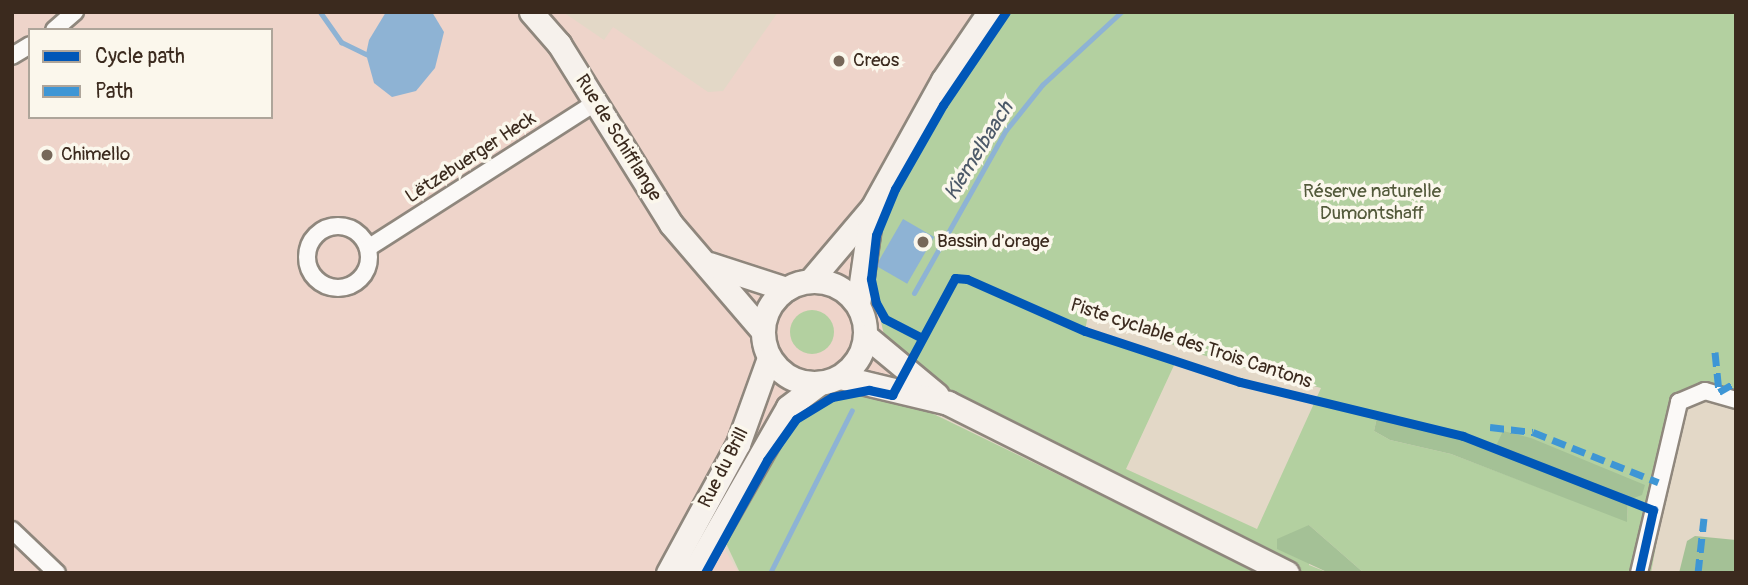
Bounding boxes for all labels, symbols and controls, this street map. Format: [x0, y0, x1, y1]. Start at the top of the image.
legend [28, 28, 273, 119]
text: Cycle path [95, 43, 185, 70]
place label: Creos [853, 50, 899, 72]
marker: Creos [831, 53, 847, 69]
street label: Rue de Schifflange [570, 70, 666, 206]
text: Path [95, 78, 133, 105]
water label: Kiemelbaach [939, 97, 1019, 205]
street label: Lëtzebuerger Heck [402, 107, 540, 209]
place label: Chimello [61, 144, 130, 166]
marker: Chimello [39, 147, 55, 163]
park label: Réserve naturelle Dumontshaff [1303, 181, 1441, 225]
place label: Bassin d'orage [937, 231, 1049, 253]
marker: Bassin d'orage [915, 234, 931, 250]
street label: Piste cyclable des Trois Cantons [1067, 294, 1315, 394]
street label: Rue du Brill [694, 424, 754, 512]

